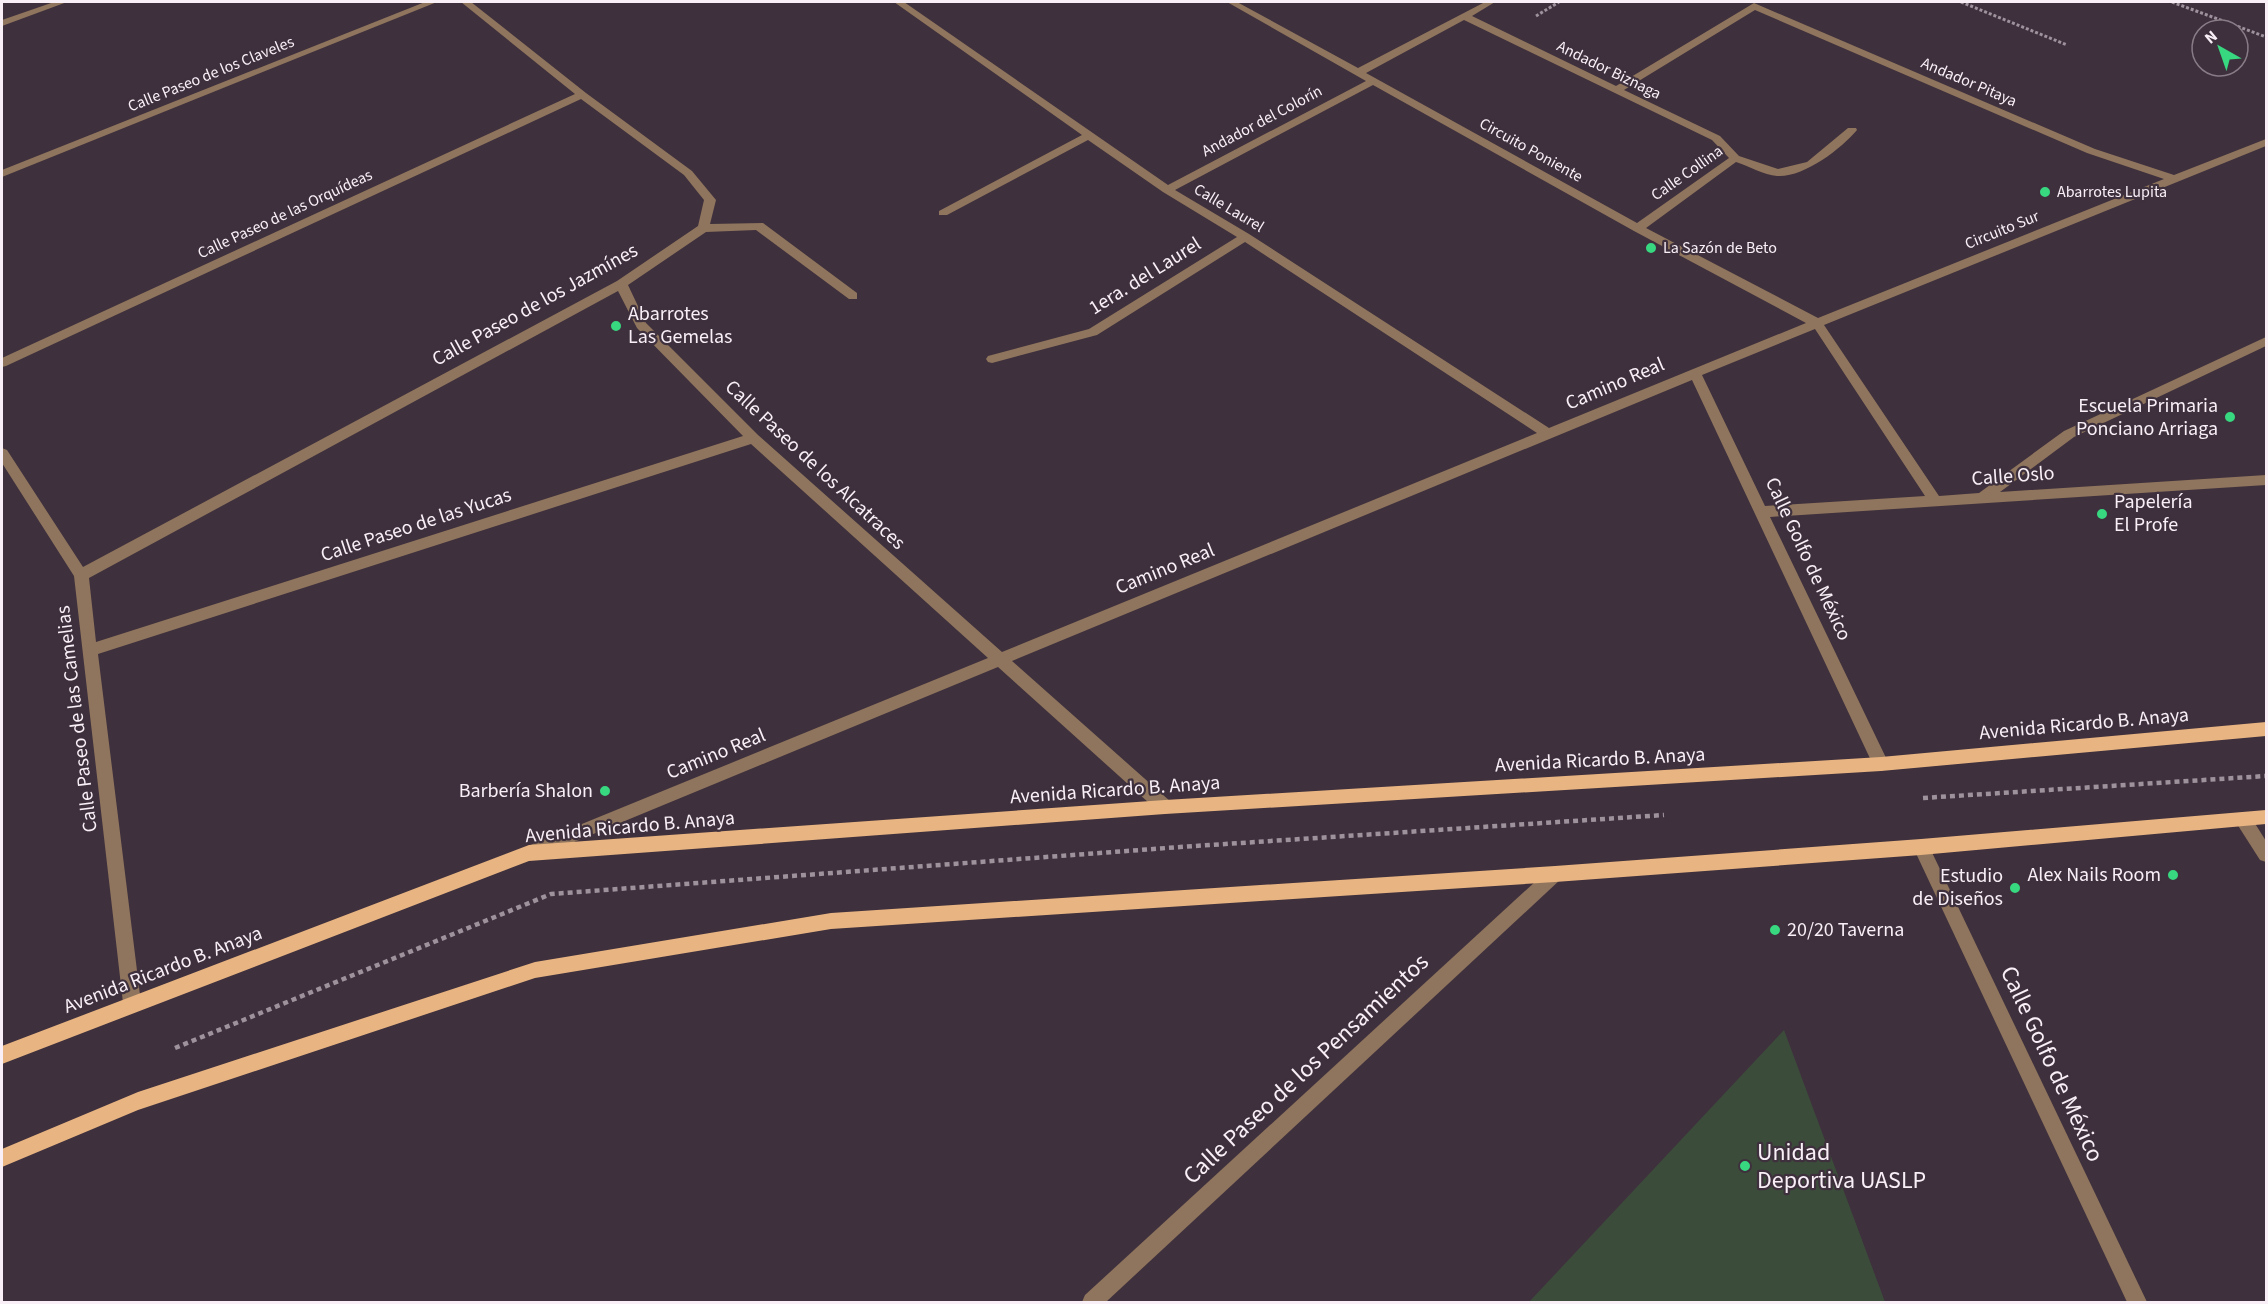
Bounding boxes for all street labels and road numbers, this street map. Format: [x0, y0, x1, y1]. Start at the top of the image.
street label: Calle Paseo de los Claveles [125, 30, 298, 117]
street label: Andador Biznaga [1553, 35, 1665, 105]
street label: Andador Pitaya [1918, 52, 2020, 112]
street label: Andador del Colorín [1198, 80, 1326, 162]
street label: Circuito Poniente [1475, 112, 1587, 188]
street label: Calle Collina [1647, 140, 1727, 206]
street label: Calle Paseo de las Orquídeas [194, 164, 376, 264]
street label: Calle Laurel [1190, 178, 1268, 238]
street label: Circuito Sur [1962, 205, 2043, 255]
street label: 1era. del Laurel [1083, 230, 1207, 322]
street label: Calle Paseo de los Jazmínes [427, 237, 643, 373]
street label: Camino Real [1561, 351, 1669, 417]
street label: Calle Paseo de los Alcatraces [719, 374, 911, 556]
street label: Calle Oslo [1971, 459, 2055, 493]
street label: Calle Golfo de México [1758, 473, 1858, 645]
street label: Calle Paseo de las Yucas [317, 481, 515, 569]
street label: Camino Real [1111, 536, 1219, 602]
street label: Calle Paseo de las Camelias [49, 604, 105, 834]
street label: Avenida Ricardo B. Anaya [1978, 701, 2190, 747]
street label: Camino Real [662, 721, 770, 787]
street label: Avenida Ricardo B. Anaya [1494, 741, 1706, 779]
street label: Avenida Ricardo B. Anaya [1009, 769, 1221, 811]
street label: Avenida Ricardo B. Anaya [524, 804, 736, 850]
street label: Avenida Ricardo B. Anaya [60, 919, 266, 1021]
street label: Calle Paseo de los Pensamientos [1175, 945, 1437, 1193]
street label: Calle Golfo de México [1991, 960, 2113, 1168]

